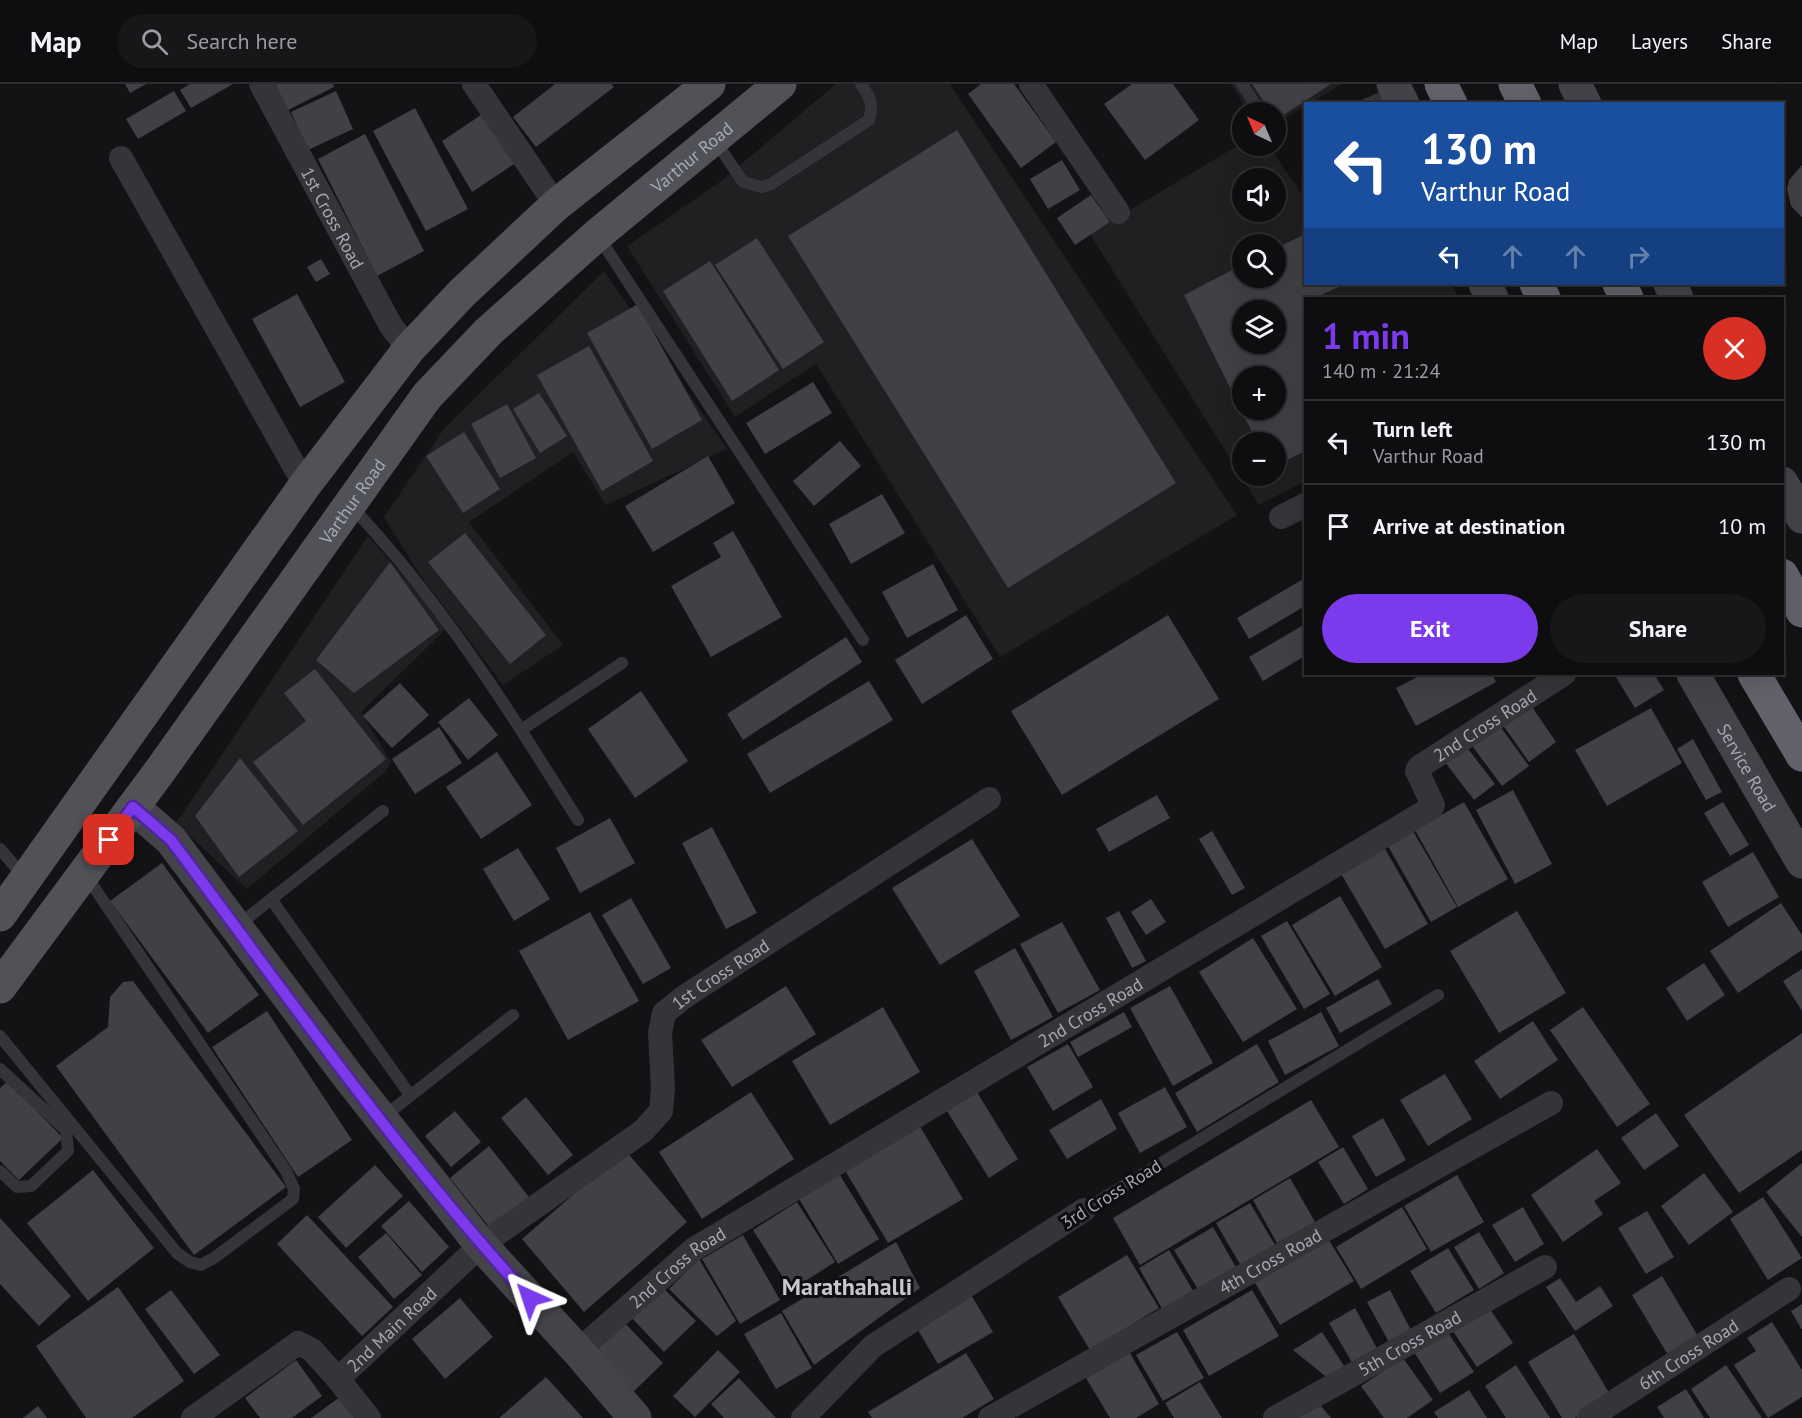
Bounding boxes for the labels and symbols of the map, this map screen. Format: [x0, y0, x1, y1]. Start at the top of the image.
north arrow [1232, 102, 1286, 156]
street label: Varthur Road [645, 116, 737, 198]
street label: 1st Cross Road [296, 163, 370, 273]
street label: Varthur Road [313, 454, 390, 549]
street label: 2nd Cross Road [1429, 683, 1541, 766]
street label: Service Road [1713, 719, 1782, 816]
pin [83, 814, 134, 865]
street label: 1st Cross Road [667, 933, 773, 1014]
street label: 2nd Cross Road [1033, 972, 1147, 1052]
street label: 3rd Cross Road [1056, 1154, 1166, 1234]
street label: 2nd Cross Road [624, 1221, 730, 1313]
street label: 4th Cross Road [1214, 1223, 1325, 1299]
position arrow [498, 1266, 562, 1330]
district label: Marathahalli [782, 1271, 912, 1302]
street label: 2nd Main Road [342, 1281, 441, 1377]
street label: 5th Cross Road [1354, 1305, 1465, 1381]
street label: 6th Cross Road [1634, 1313, 1742, 1395]

